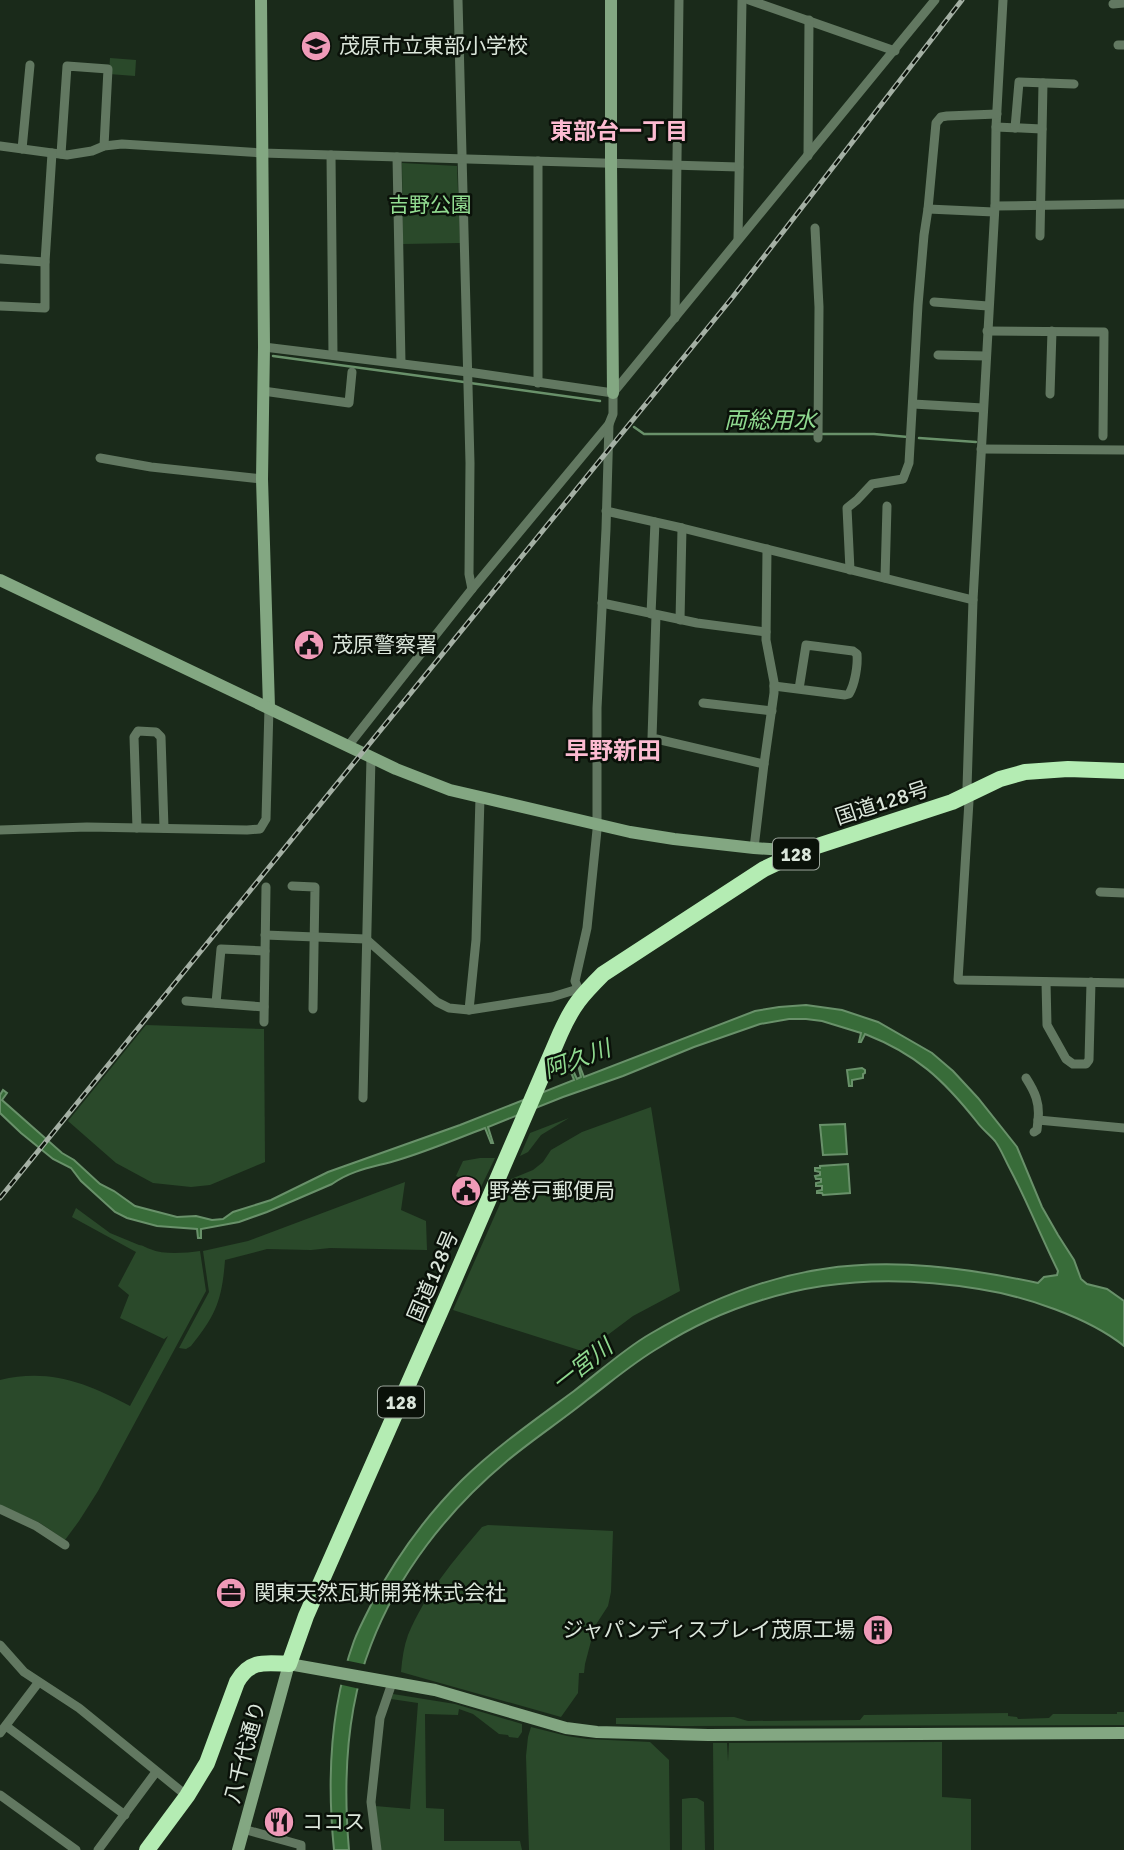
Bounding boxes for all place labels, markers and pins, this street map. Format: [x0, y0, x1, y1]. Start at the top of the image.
school or university icon: 茂原市立東部小学校 [299, 29, 333, 63]
place label: 茂原市立東部小学校 [339, 33, 528, 59]
public building icon: 茂原警察署 [292, 628, 326, 662]
place label: 茂原警察署 [332, 632, 437, 658]
public building icon: 野巻戸郵便局 [449, 1174, 483, 1208]
place label: 野巻戸郵便局 [489, 1178, 615, 1204]
office icon: 関東天然瓦斯開発株式会社 [214, 1576, 248, 1610]
place label: 関東天然瓦斯開発株式会社 [254, 1580, 506, 1606]
building icon: ジャパンディスプレイ茂原工場 [861, 1613, 895, 1647]
place label: ジャパンディスプレイ茂原工場 [562, 1617, 855, 1643]
restaurant icon: ココス [262, 1805, 296, 1839]
place label: ココス [302, 1809, 365, 1835]

